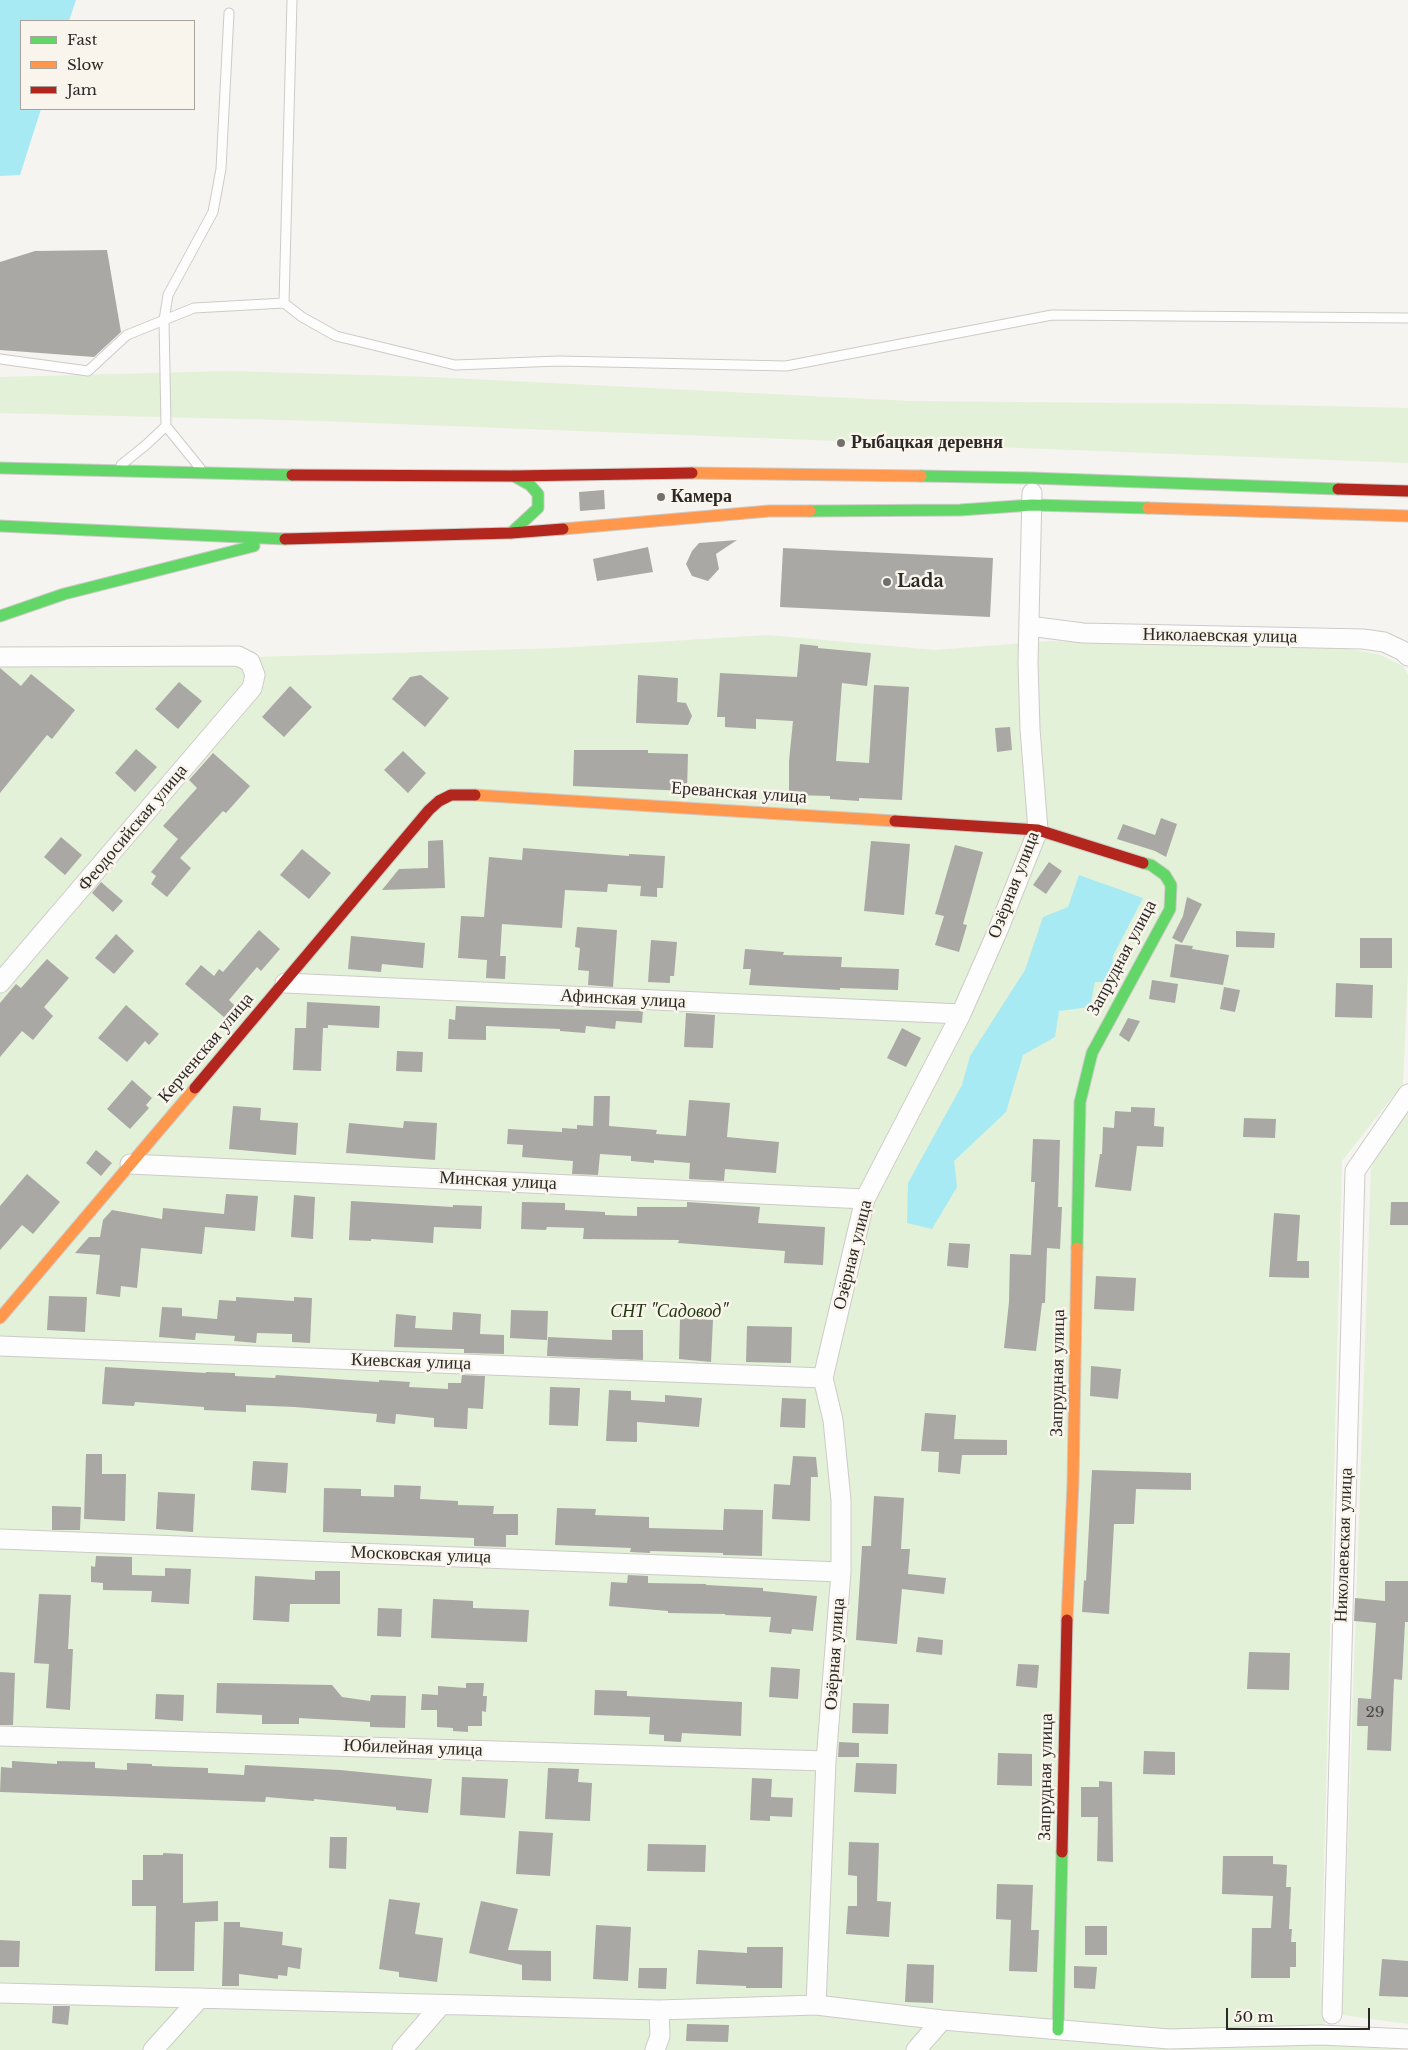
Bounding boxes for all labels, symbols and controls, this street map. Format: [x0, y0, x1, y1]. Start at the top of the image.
legend [20, 20, 195, 110]
text: Fast [67, 30, 97, 49]
text: Slow [67, 55, 104, 74]
text: Jam [67, 80, 97, 99]
place label: Рыбацкая деревня [851, 432, 1003, 454]
marker: Рыбацкая деревня [835, 437, 847, 449]
place label: Камера [671, 486, 732, 508]
marker: Камера [655, 491, 667, 503]
place label: Lada [897, 571, 944, 593]
marker: Lada [881, 576, 893, 588]
street label: Николаевская улица [1142, 624, 1298, 648]
street label: Феодосийская улица [74, 760, 192, 896]
street label: Ереванская улица [670, 777, 808, 809]
street label: Озёрная улица [984, 829, 1044, 941]
street label: Запрудная улица [1082, 897, 1162, 1019]
street label: Афинская улица [560, 985, 686, 1013]
street label: Керченская улица [154, 989, 258, 1107]
street label: Минская улица [439, 1167, 557, 1195]
street label: Озёрная улица [829, 1198, 877, 1312]
park label: СНТ "Садовод" [610, 1301, 728, 1323]
street label: Запрудная улица [1046, 1309, 1070, 1437]
street label: Киевская улица [350, 1349, 472, 1375]
street label: Николаевская улица [1331, 1467, 1357, 1623]
street label: Московская улица [350, 1542, 492, 1568]
street label: Озёрная улица [820, 1597, 850, 1711]
house number: 29 [1366, 1704, 1384, 1722]
street label: Запрудная улица [1034, 1713, 1058, 1841]
street label: Юбилейная улица [343, 1735, 483, 1761]
scale bar [1228, 1998, 1372, 2030]
text: 50 m [1234, 2007, 1274, 2026]

